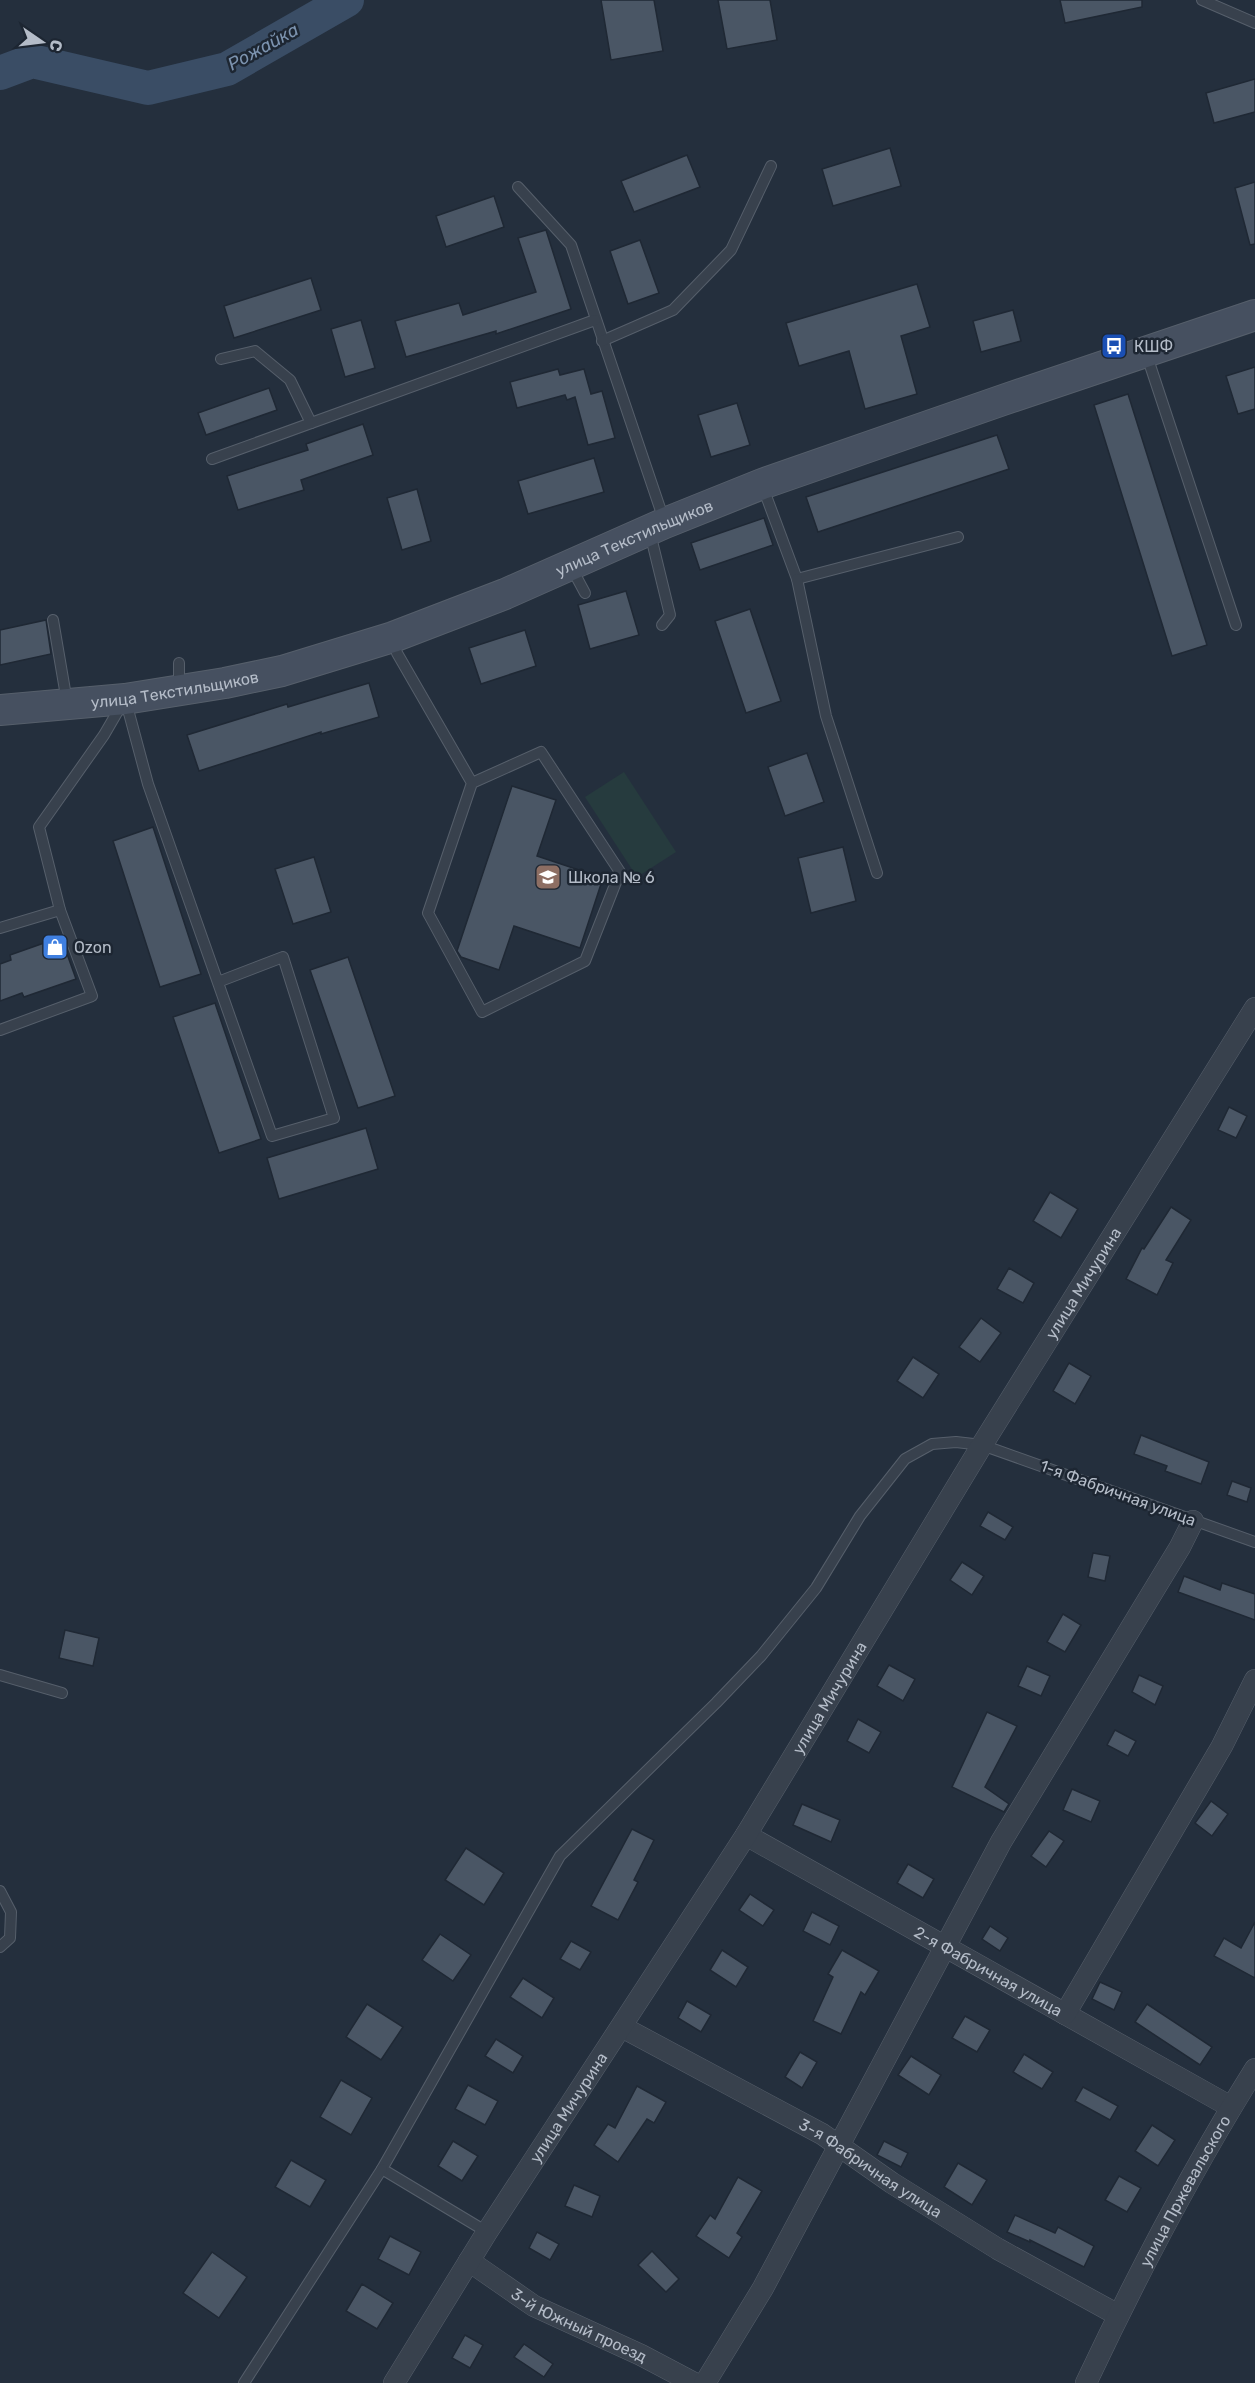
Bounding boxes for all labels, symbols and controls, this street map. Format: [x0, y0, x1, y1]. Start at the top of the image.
north arrow [12, 12, 72, 72]
water label: Рожайка [224, 18, 303, 75]
text: С [45, 38, 67, 53]
bus stop icon: КШФ [1099, 331, 1129, 361]
place label: КШФ [1134, 337, 1173, 356]
street label: улица Текстильщиков [552, 495, 716, 580]
street label: улица Текстильщиков [90, 667, 260, 711]
school or university icon: Школа № 6 [533, 862, 563, 892]
place label: Школа № 6 [568, 868, 655, 887]
shop icon: Ozon [40, 932, 70, 962]
place label: Ozon [74, 938, 112, 957]
street label: улица Мичурина [1041, 1224, 1125, 1342]
street label: 1-я Фабричная улица [1038, 1456, 1198, 1530]
street label: улица Мичурина [788, 1638, 870, 1757]
street label: 2-я Фабричная улица [911, 1922, 1066, 2020]
street label: улица Мичурина [525, 2049, 611, 2166]
street label: улица Пржевальского [1135, 2112, 1234, 2270]
street label: 3-я Фабричная улица [796, 2114, 946, 2221]
street label: 3-й Южный проезд [508, 2284, 651, 2366]

